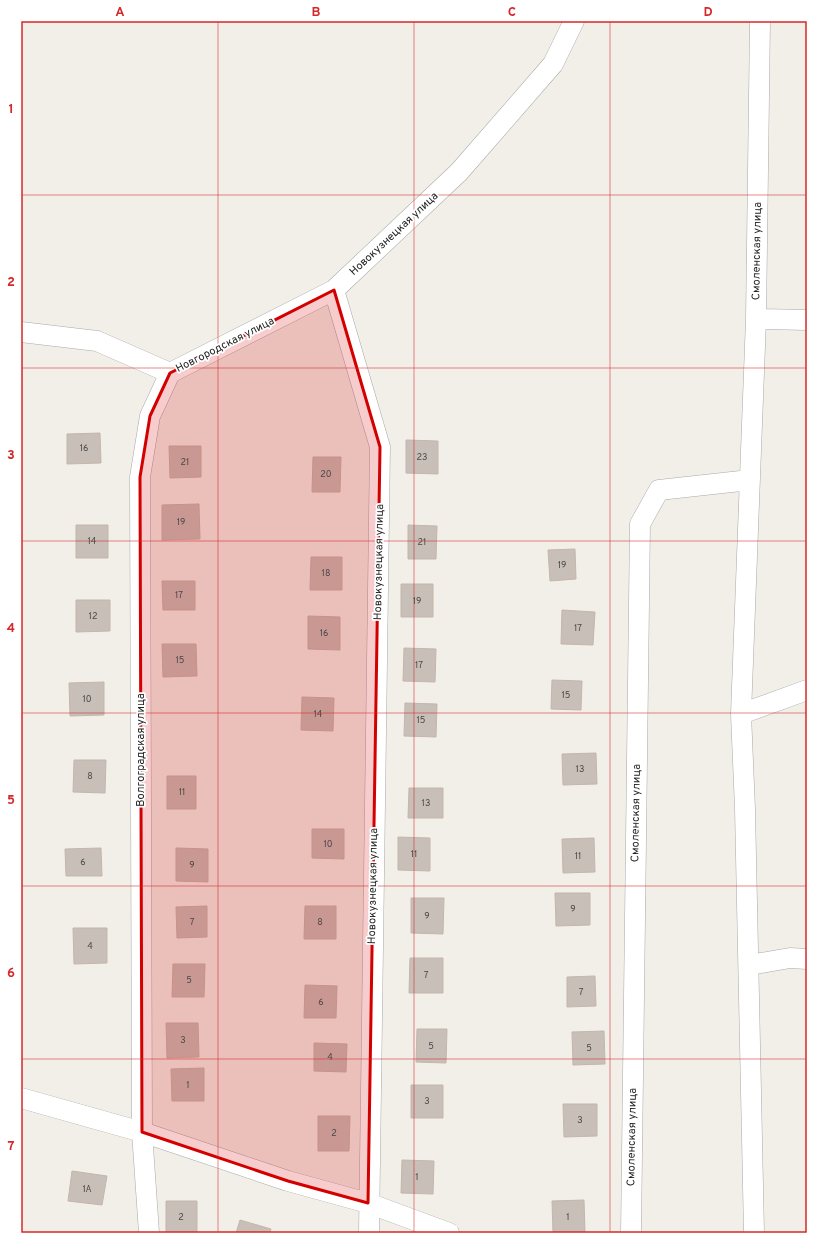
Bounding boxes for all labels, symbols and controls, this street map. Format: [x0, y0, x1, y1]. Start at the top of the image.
text: A [115, 5, 125, 21]
text: B [312, 5, 321, 21]
text: C [508, 5, 516, 21]
text: D [703, 5, 713, 21]
text: 1 [8, 102, 14, 118]
street label: Новокузнецкая улица [347, 189, 441, 279]
street label: Смоленская улица [749, 202, 765, 300]
text: 2 [7, 275, 15, 291]
street label: Новгородская улица [173, 314, 277, 376]
house number: 16 [80, 443, 88, 454]
text: 3 [7, 448, 15, 464]
house number: 23 [417, 452, 427, 463]
house number: 21 [181, 457, 189, 468]
house number: 20 [320, 469, 332, 480]
street label: Новокузнецкая улица [371, 504, 387, 620]
house number: 19 [177, 517, 185, 528]
house number: 14 [88, 536, 97, 547]
house number: 21 [418, 537, 426, 548]
house number: 19 [558, 560, 566, 571]
house number: 18 [322, 568, 330, 579]
house number: 17 [175, 590, 183, 601]
house number: 19 [413, 596, 421, 607]
house number: 12 [89, 611, 97, 622]
text: 4 [7, 621, 15, 637]
house number: 17 [574, 623, 582, 634]
house number: 16 [320, 628, 328, 639]
house number: 15 [176, 655, 184, 666]
house number: 17 [415, 660, 423, 671]
house number: 15 [562, 690, 570, 701]
street label: Волгоградская улица [134, 693, 148, 807]
house number: 10 [82, 694, 92, 705]
house number: 14 [314, 709, 323, 720]
house number: 15 [417, 715, 425, 726]
house number: 13 [576, 764, 584, 775]
street label: Смоленская улица [628, 764, 644, 862]
house number: 8 [87, 771, 93, 782]
house number: 11 [179, 787, 185, 798]
text: 5 [7, 793, 15, 809]
house number: 13 [422, 798, 430, 809]
street label: Новокузнецкая улица [365, 828, 381, 944]
house number: 10 [323, 839, 333, 850]
house number: 11 [411, 849, 417, 860]
house number: 11 [575, 851, 581, 862]
house number: 6 [80, 857, 86, 868]
house number: 9 [189, 860, 195, 871]
house number: 9 [570, 904, 576, 915]
house number: 9 [424, 911, 430, 922]
house number: 7 [190, 917, 195, 928]
house number: 8 [317, 917, 323, 928]
house number: 4 [87, 941, 93, 952]
text: 6 [7, 966, 15, 982]
house number: 7 [424, 970, 429, 981]
house number: 5 [186, 975, 192, 986]
house number: 7 [579, 987, 584, 998]
house number: 6 [318, 997, 324, 1008]
house number: 3 [180, 1035, 186, 1046]
house number: 5 [428, 1041, 434, 1052]
house number: 5 [586, 1043, 592, 1054]
house number: 4 [327, 1052, 333, 1063]
house number: 1 [186, 1080, 190, 1091]
street label: Смоленская улица [624, 1088, 640, 1186]
house number: 3 [424, 1096, 430, 1107]
house number: 3 [577, 1115, 583, 1126]
house number: 2 [331, 1128, 337, 1139]
text: 7 [8, 1139, 15, 1155]
house number: 1 [415, 1172, 419, 1183]
house number: 1А [82, 1184, 92, 1195]
house number: 2 [178, 1212, 184, 1223]
house number: 1 [566, 1212, 570, 1223]

